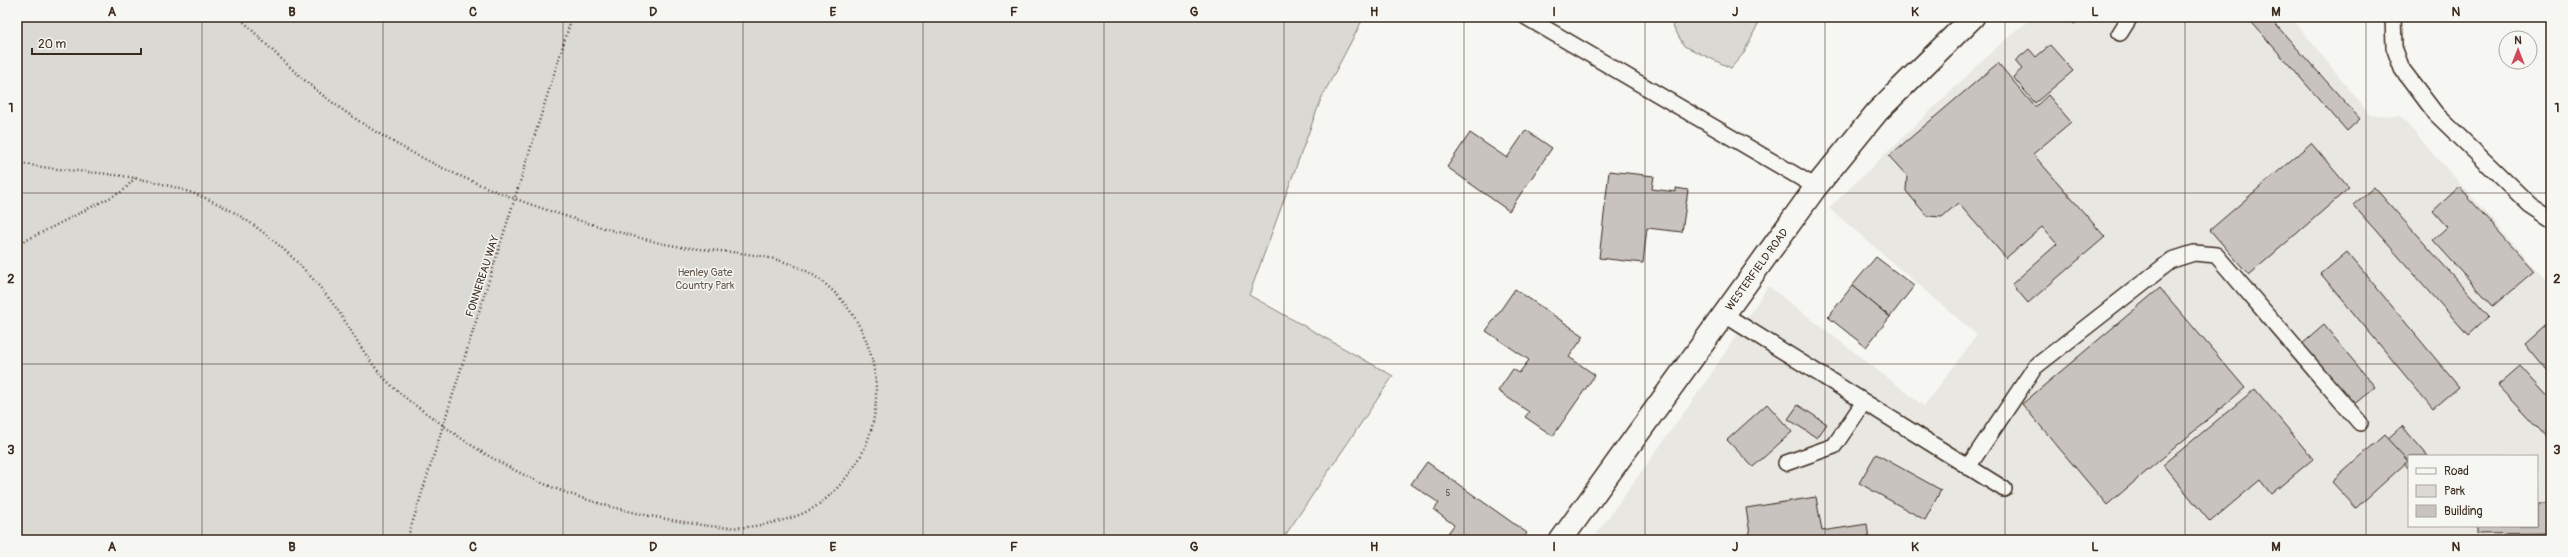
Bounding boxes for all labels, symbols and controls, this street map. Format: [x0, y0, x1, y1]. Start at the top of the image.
text: A [108, 4, 117, 20]
text: B [288, 4, 296, 20]
text: C [469, 4, 477, 20]
text: D [649, 4, 657, 20]
text: E [830, 4, 837, 20]
text: F [1010, 4, 1018, 20]
text: G [1190, 4, 1199, 20]
text: H [1370, 4, 1378, 20]
text: I [1552, 4, 1556, 20]
text: J [1732, 4, 1738, 20]
text: K [1911, 4, 1919, 20]
text: L [2091, 4, 2099, 20]
text: M [2271, 4, 2281, 20]
text: N [2452, 4, 2461, 20]
scale bar [32, 30, 141, 56]
north arrow [2498, 30, 2538, 70]
text: N [2514, 34, 2522, 47]
text: 20 m [38, 37, 67, 52]
text: 1 [8, 100, 14, 116]
text: 1 [2554, 100, 2560, 116]
street label: WESTERFIELD ROAD [1723, 226, 1791, 313]
street label: FONNEREAU WAY [463, 233, 502, 319]
park label: Henley Gate Country Park [675, 266, 735, 292]
text: 2 [7, 271, 15, 287]
text: 2 [2553, 271, 2561, 287]
text: 3 [7, 442, 15, 458]
text: 3 [2553, 442, 2561, 458]
legend [2408, 455, 2538, 527]
text: Road [2444, 464, 2469, 479]
text: Park [2444, 484, 2465, 499]
house number: 5 [1446, 488, 1451, 499]
text: Building [2444, 504, 2483, 519]
text: A [108, 539, 117, 555]
text: B [288, 539, 296, 555]
text: C [469, 539, 477, 555]
text: D [649, 539, 657, 555]
text: E [830, 539, 837, 555]
text: F [1010, 539, 1018, 555]
text: G [1190, 539, 1199, 555]
text: H [1370, 539, 1378, 555]
text: I [1552, 539, 1556, 555]
text: J [1732, 539, 1738, 555]
text: K [1911, 539, 1919, 555]
text: L [2091, 539, 2099, 555]
text: M [2271, 539, 2281, 555]
text: N [2452, 539, 2461, 555]

